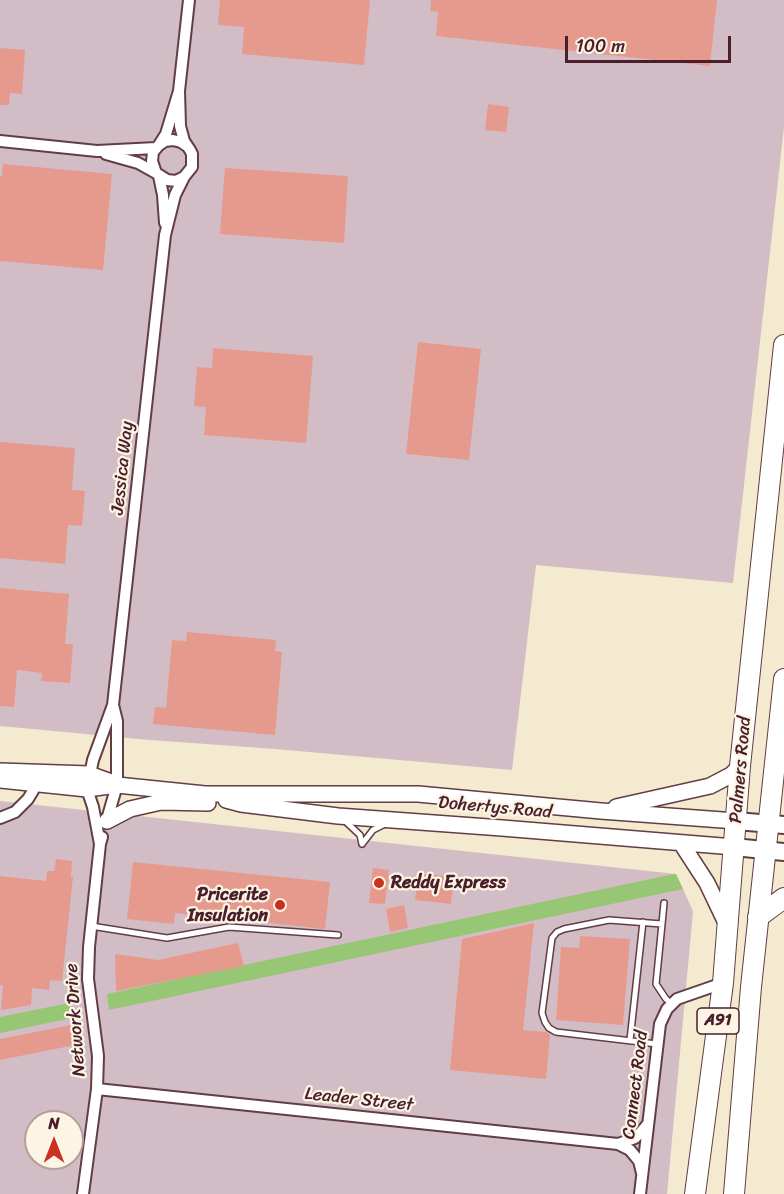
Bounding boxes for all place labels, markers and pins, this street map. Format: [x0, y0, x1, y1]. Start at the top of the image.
place label: Reddy Express [391, 872, 506, 894]
marker: Reddy Express [372, 876, 386, 890]
place label: Pricerite Insulation [187, 884, 268, 926]
marker: Pricerite Insulation [273, 898, 287, 912]

